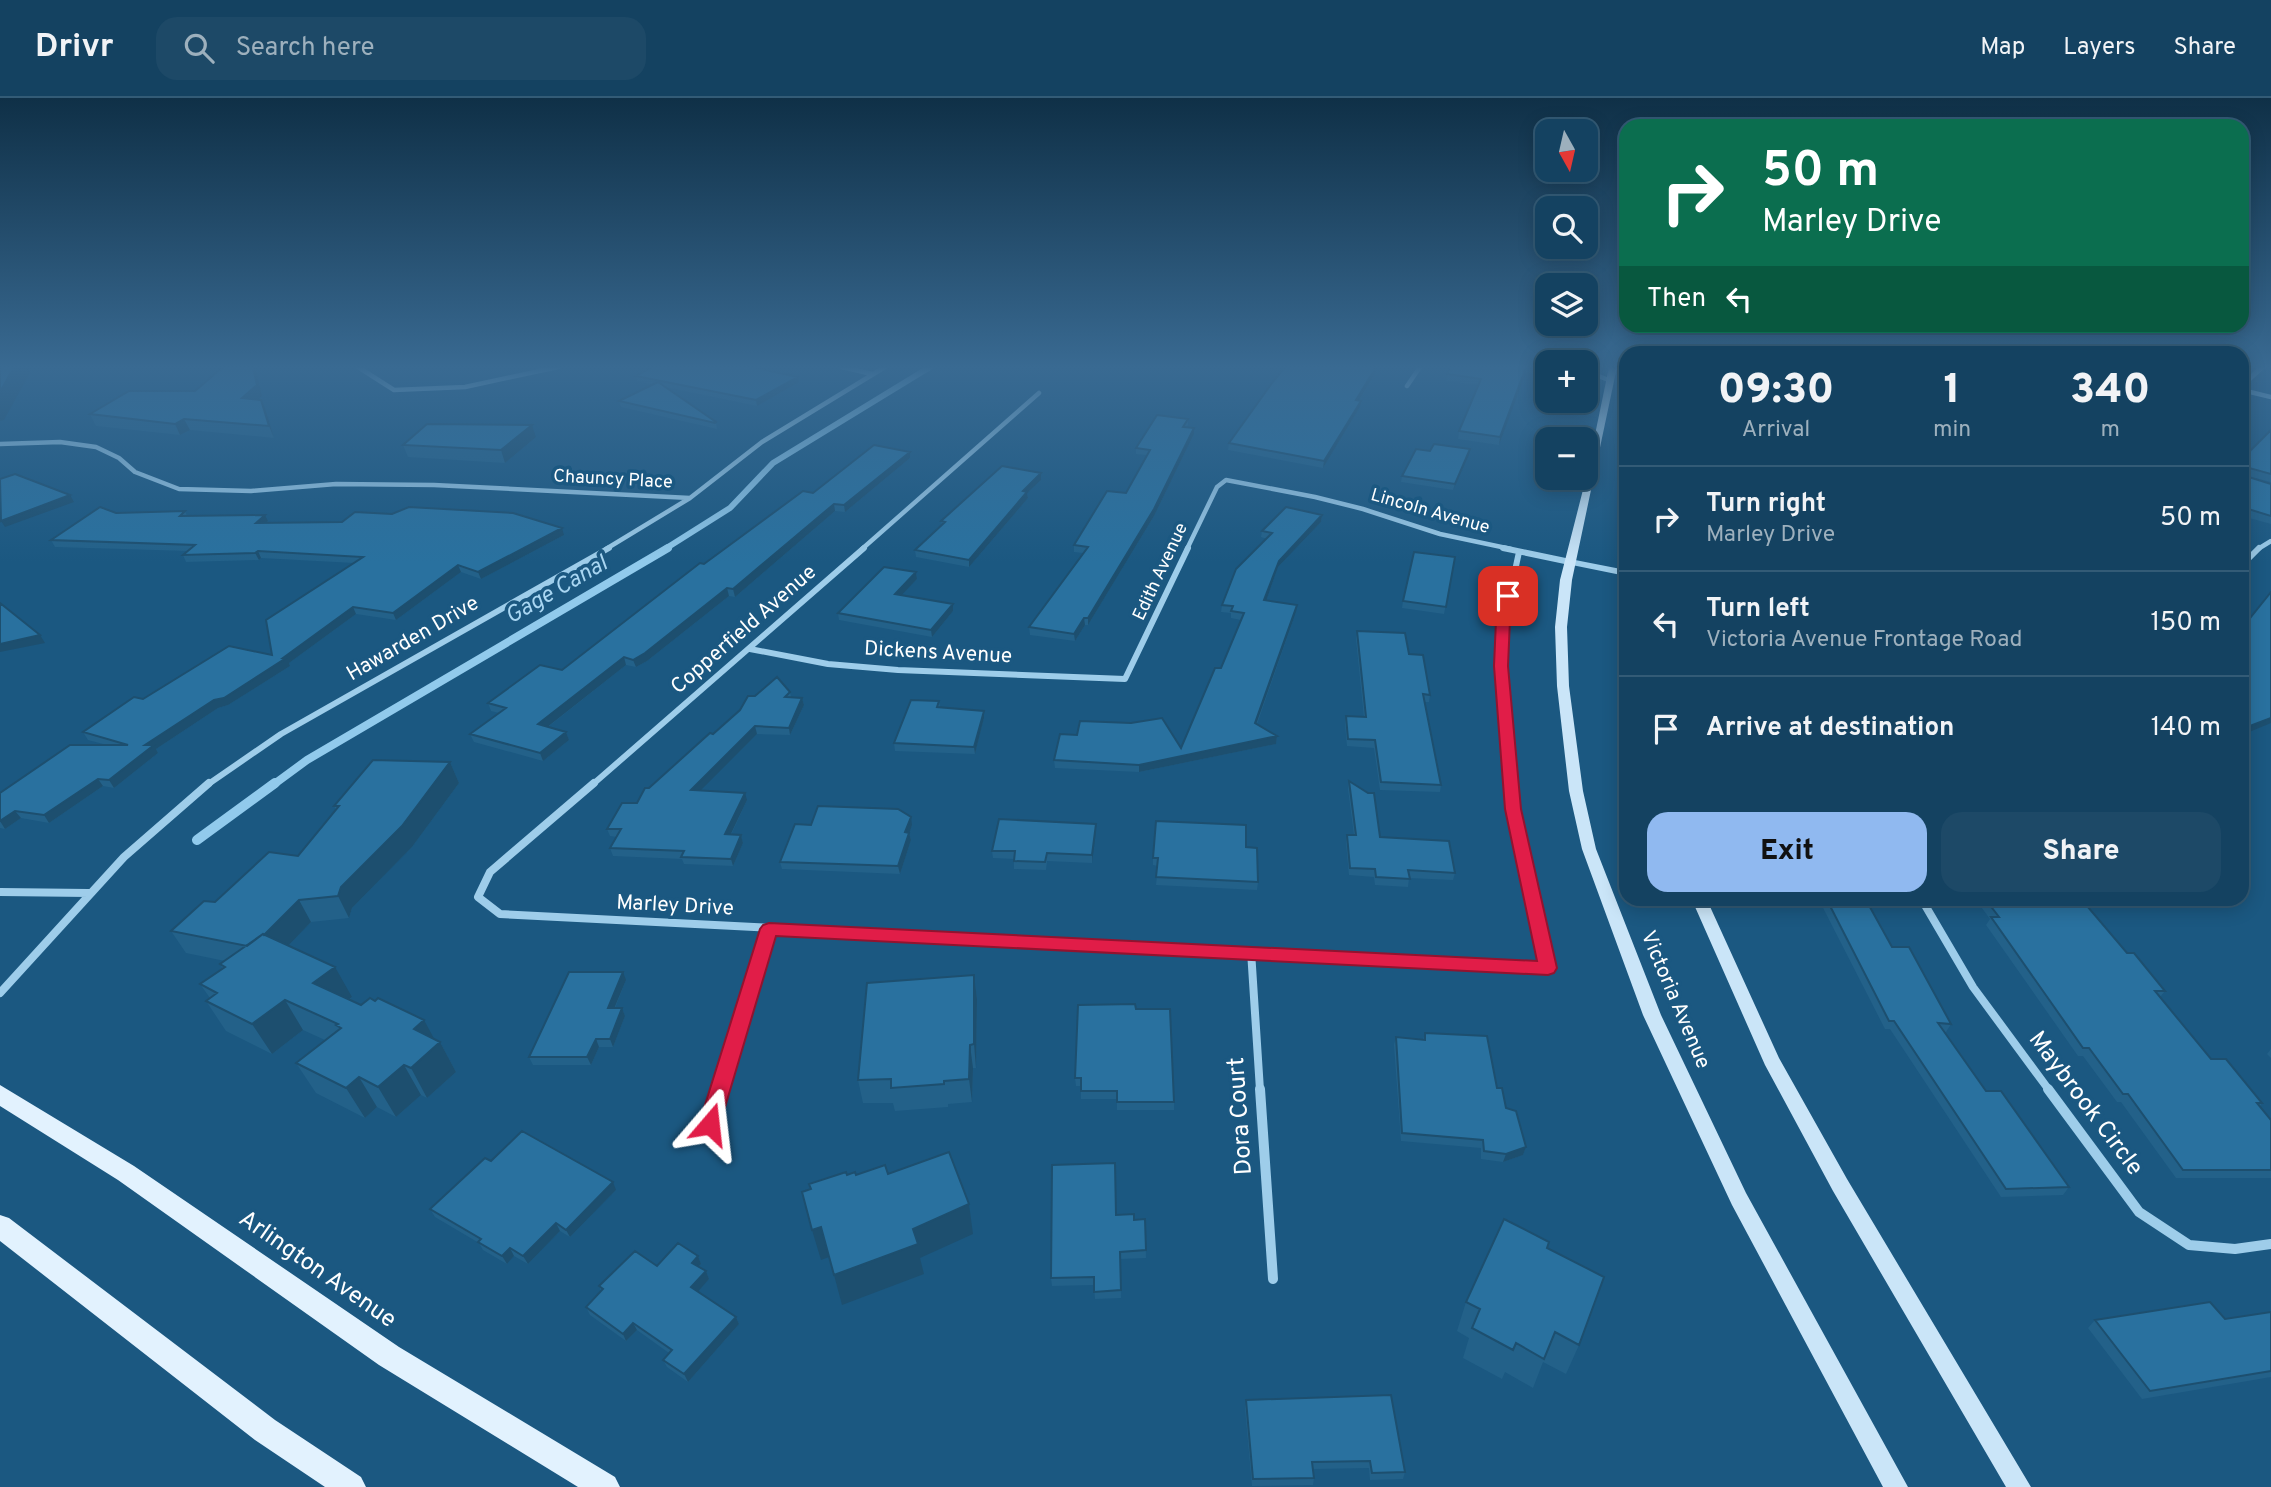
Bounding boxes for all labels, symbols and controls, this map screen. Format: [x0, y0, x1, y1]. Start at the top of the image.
search box [156, 17, 646, 80]
text: Drivr [35, 27, 114, 69]
icon: search [180, 29, 218, 67]
text: Search here [236, 32, 375, 65]
text: Map [1980, 33, 2025, 63]
text: Layers [2063, 33, 2135, 63]
text: Share [2173, 33, 2236, 63]
north arrow [1535, 119, 1598, 182]
map controls [1535, 119, 1598, 490]
text: 50 m [1762, 142, 1879, 204]
icon: right [1647, 147, 1738, 238]
button: search [1535, 196, 1598, 259]
text: Marley Drive [1762, 203, 1942, 243]
button: layers [1535, 273, 1598, 336]
icon: left [1720, 280, 1758, 318]
text: Then [1647, 283, 1706, 316]
button: + [1535, 350, 1598, 413]
text: 09:30 [1718, 365, 1834, 418]
text: 1 [1944, 365, 1961, 418]
text: 340 [2070, 365, 2150, 418]
text: Arrival [1742, 416, 1810, 445]
text: min [1933, 416, 1971, 445]
text: m [2100, 416, 2120, 445]
button: − [1535, 427, 1598, 490]
street label: Chauncy Place [553, 465, 673, 495]
street label: Lincoln Avenue [1368, 484, 1492, 540]
text: Turn right [1706, 488, 1826, 521]
icon: right [1647, 500, 1685, 538]
text: 50 m [2160, 502, 2221, 535]
street label: Edith Avenue [1128, 520, 1194, 624]
text: Marley Drive [1706, 521, 1835, 550]
water label: Gage Canal [501, 550, 614, 632]
street label: Copperfield Avenue [666, 559, 822, 701]
pin [1478, 566, 1538, 626]
icon: arrive [1489, 577, 1527, 615]
street label: Hawarden Drive [342, 590, 484, 688]
text: Turn left [1706, 593, 1810, 626]
icon: left [1647, 605, 1685, 643]
text: 150 m [2150, 607, 2221, 640]
text: Victoria Avenue Frontage Road [1706, 626, 2023, 655]
street label: Dickens Avenue [863, 636, 1013, 670]
icon: arrive [1647, 710, 1685, 748]
text: Arrive at destination [1706, 712, 1954, 745]
text: 140 m [2151, 712, 2221, 745]
button: Exit [1647, 812, 1927, 892]
button: Share [1941, 812, 2221, 892]
street label: Marley Drive [615, 889, 735, 923]
street label: Victoria Avenue [1634, 927, 1716, 1073]
street label: Maybrook Circle [2021, 1026, 2149, 1182]
street label: Dora Court [1222, 1056, 1260, 1176]
position arrow [673, 1087, 747, 1161]
street label: Arlington Avenue [232, 1204, 402, 1336]

